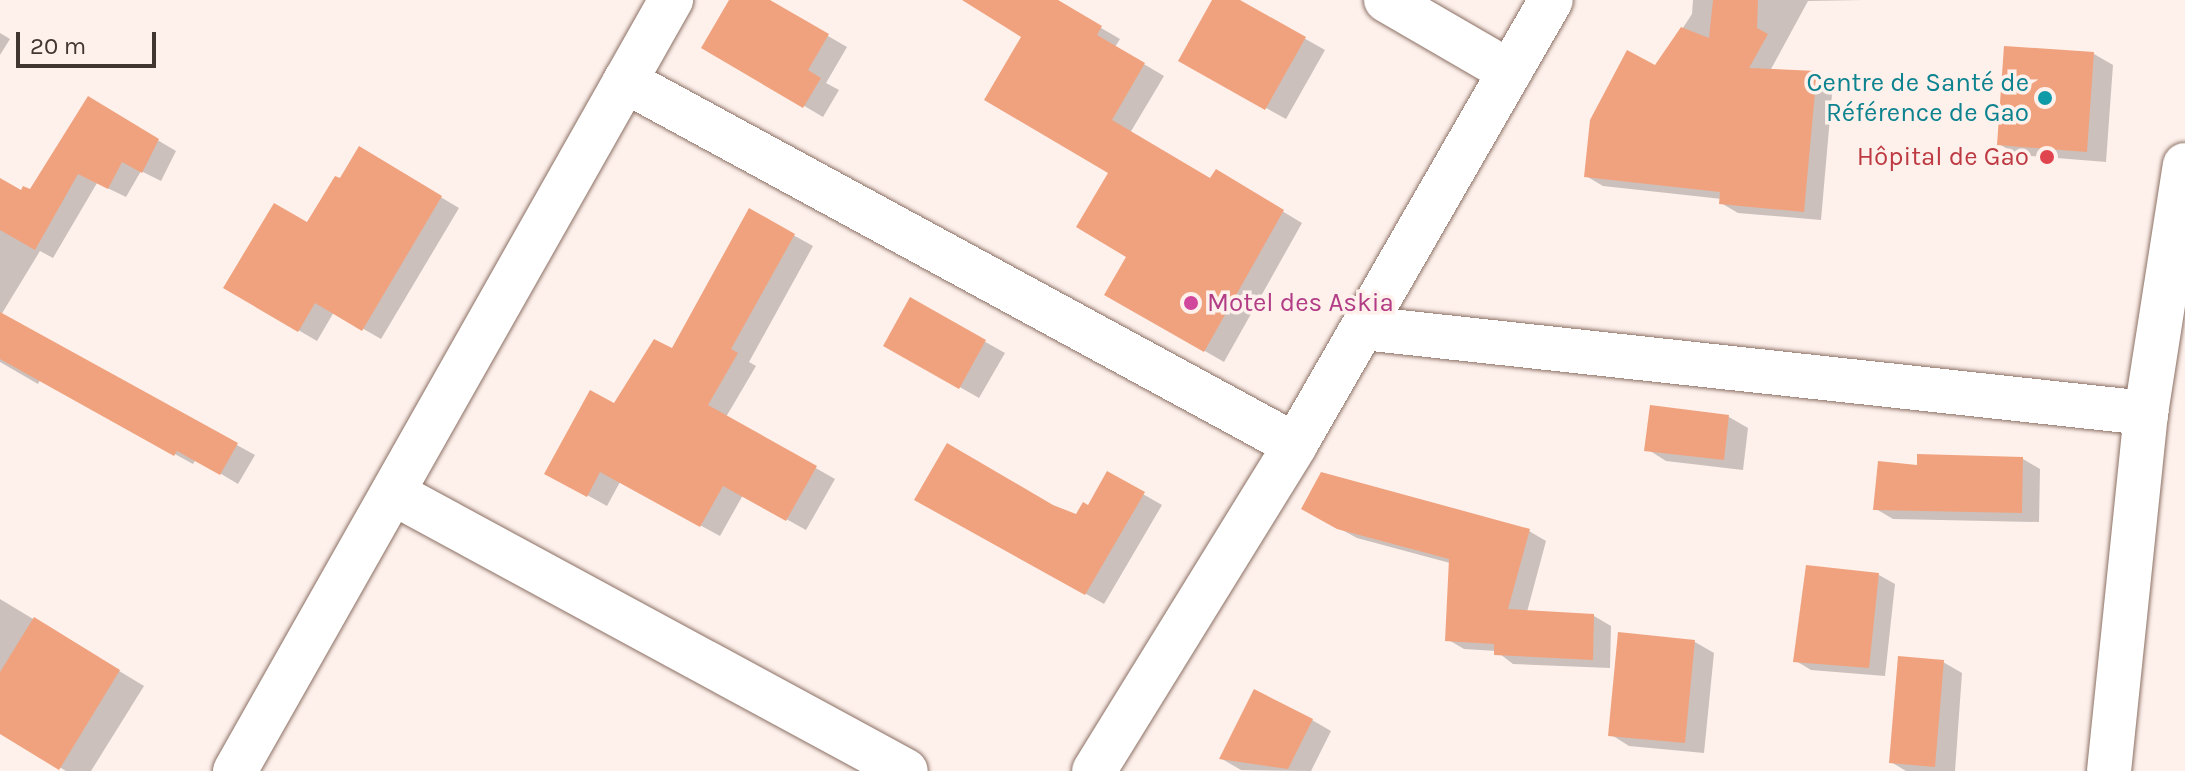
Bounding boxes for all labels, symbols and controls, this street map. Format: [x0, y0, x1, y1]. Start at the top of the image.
scale bar [20, 16, 160, 66]
text: 20 m [30, 32, 86, 60]
place label: Centre de Santé de Référence de Gao [1807, 67, 2029, 128]
marker: Centre de Santé de Référence de Gao [2036, 89, 2054, 107]
place label: Hôpital de Gao [1857, 141, 2029, 173]
marker: Hôpital de Gao [2036, 146, 2058, 168]
place label: Motel des Askia [1207, 287, 1394, 319]
marker: Motel des Askia [1182, 294, 1200, 312]

